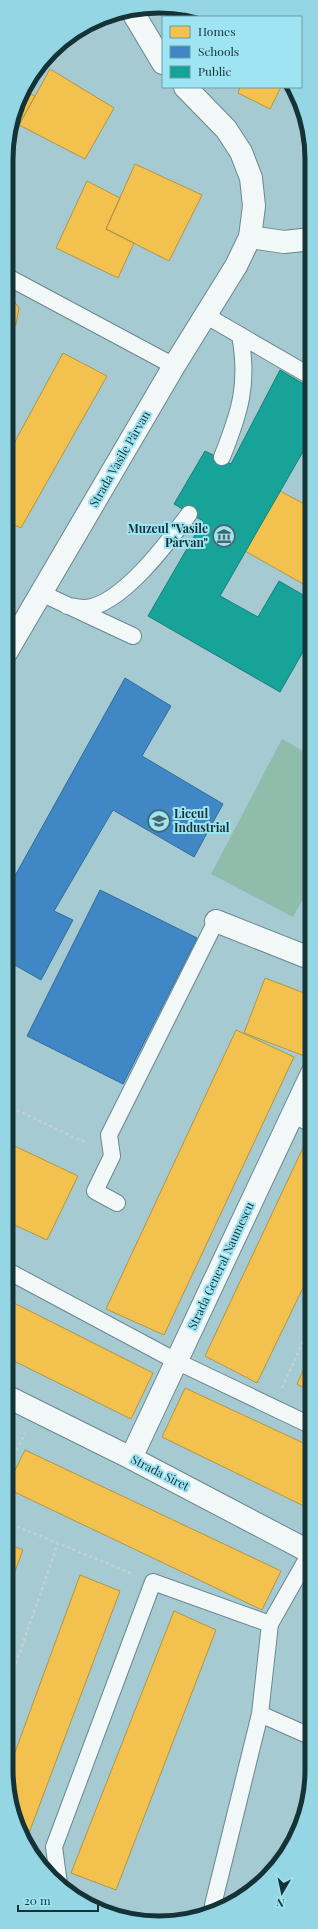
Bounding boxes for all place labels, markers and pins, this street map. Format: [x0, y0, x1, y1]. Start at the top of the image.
place label: Muzeul "Vasile Pârvan" [128, 520, 208, 550]
museum icon: Muzeul "Vasile Pârvan" [211, 523, 237, 549]
place label: Liceul Industrial [174, 805, 230, 835]
school or university icon: Liceul Industrial [146, 808, 172, 834]

